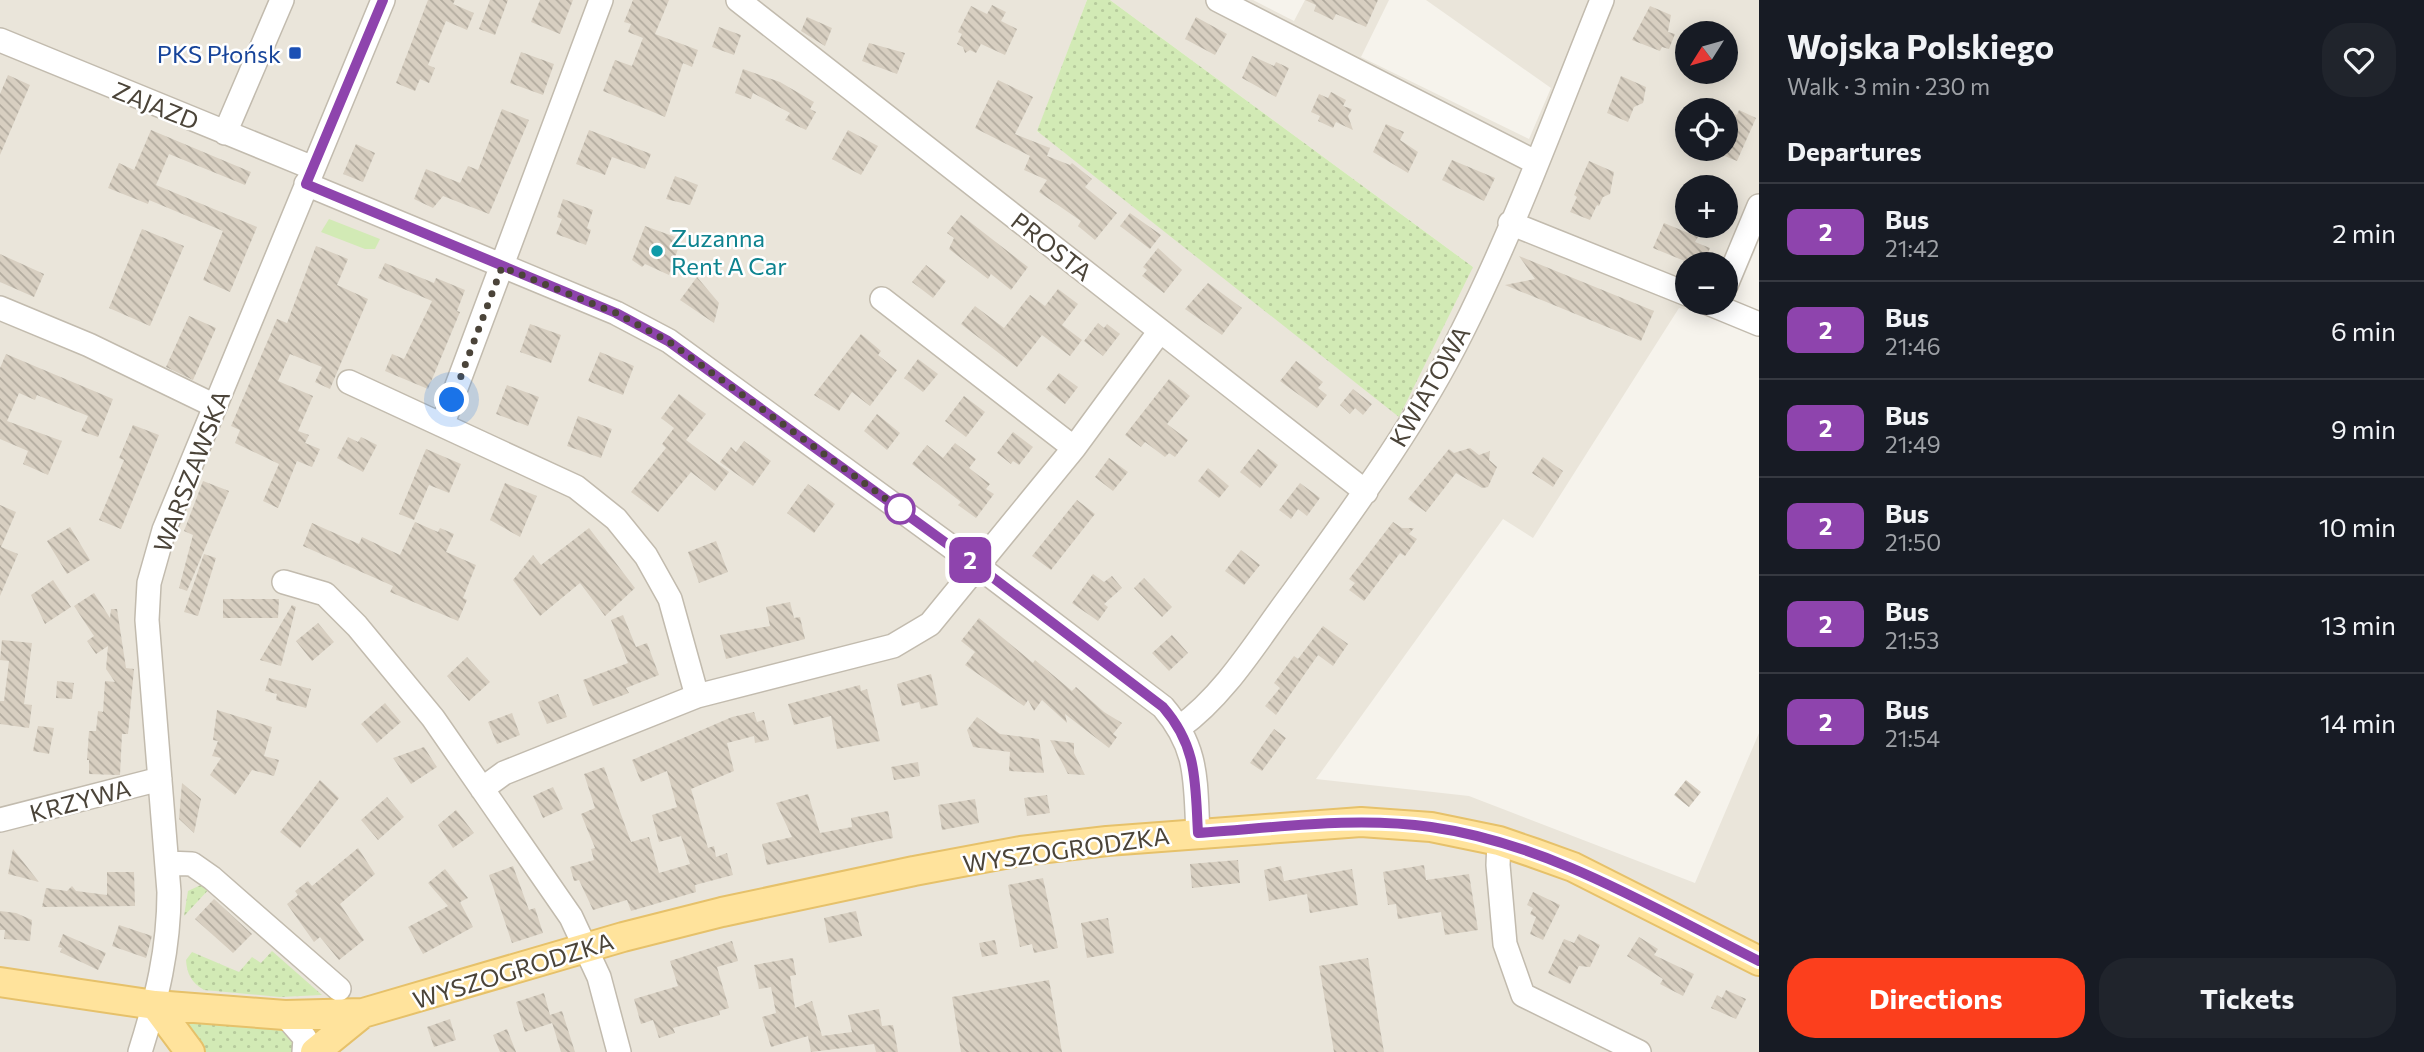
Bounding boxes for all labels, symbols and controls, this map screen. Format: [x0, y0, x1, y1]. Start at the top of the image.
north arrow [1675, 21, 1738, 84]
map controls [1675, 21, 1738, 315]
button: heart [2322, 23, 2396, 97]
text: Wojska Polskiego [1787, 25, 2054, 66]
place label: PKS Płońsk [157, 39, 281, 68]
marker: PKS Płońsk [287, 45, 303, 61]
text: Walk · 3 min · 230 m [1787, 72, 1990, 100]
street label: ZAJAZD [109, 75, 203, 135]
button: locate [1675, 98, 1738, 161]
text: Departures [1787, 135, 1922, 166]
button: + [1675, 175, 1738, 238]
text: Bus [1885, 203, 1929, 234]
street label: PROSTA [1006, 206, 1098, 286]
text: 2 [1819, 217, 1832, 246]
text: 2 min [2332, 217, 2396, 248]
place label: Zuzanna Rent A Car [671, 223, 787, 280]
text: 21:42 [1885, 234, 1939, 262]
marker: Zuzanna Rent A Car [649, 243, 665, 259]
button: − [1675, 252, 1738, 315]
text: Bus [1885, 301, 1929, 332]
text: 2 [1819, 315, 1832, 344]
text: 6 min [2331, 315, 2396, 346]
street label: KWIATOWA [1383, 320, 1475, 452]
text: 21:46 [1885, 332, 1941, 360]
your location [434, 382, 469, 417]
street label: WARSZAWSKA [147, 386, 235, 556]
text: Bus [1885, 399, 1929, 430]
text: 2 [1819, 413, 1832, 442]
text: 9 min [2331, 413, 2396, 444]
text: 21:49 [1885, 430, 1941, 458]
unlabelled marker [885, 494, 915, 524]
text: Bus [1885, 497, 1929, 528]
text: 2 [1819, 511, 1832, 540]
text: 10 min [2319, 511, 2396, 542]
text: 21:50 [1885, 528, 1941, 556]
line badge: 2 [947, 537, 993, 583]
text: 2 [963, 545, 977, 574]
text: Bus [1885, 595, 1929, 626]
text: 2 [1819, 609, 1832, 638]
text: 13 min [2321, 609, 2396, 640]
text: 21:53 [1885, 626, 1939, 654]
text: Bus [1885, 693, 1929, 724]
text: 2 [1819, 707, 1832, 736]
text: 14 min [2320, 707, 2396, 738]
text: 21:54 [1885, 724, 1940, 752]
street label: KRZYWA [26, 773, 134, 827]
street label: WYSZOGRODZKA [961, 820, 1171, 878]
street label: WYSZOGRODZKA [409, 926, 617, 1014]
button: Directions [1787, 958, 2085, 1038]
button: Tickets [2099, 958, 2396, 1038]

